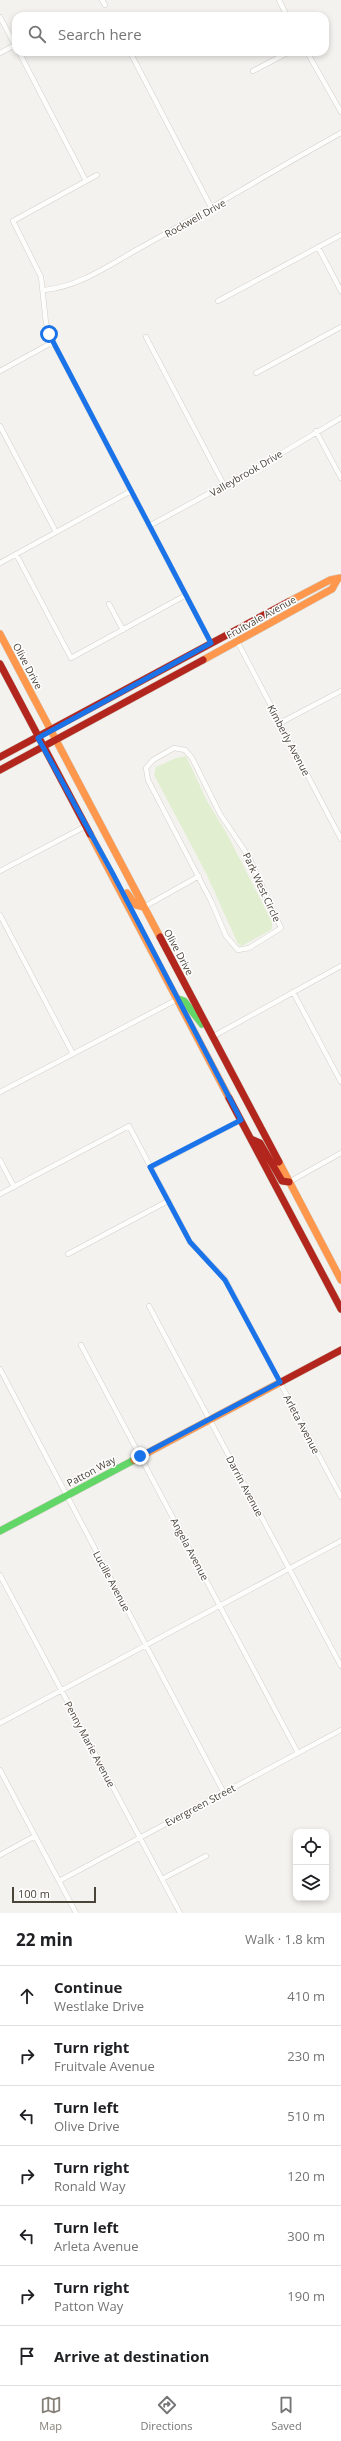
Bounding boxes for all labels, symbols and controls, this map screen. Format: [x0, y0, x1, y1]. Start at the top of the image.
search box [12, 12, 329, 56]
icon: search [26, 23, 48, 45]
text: Search here [58, 24, 142, 44]
street label: Rockwell Drive [162, 195, 228, 241]
route start [40, 325, 58, 343]
street label: Valleybrook Drive [207, 446, 285, 500]
street label: Fruitvale Avenue [224, 592, 299, 642]
street label: Olive Drive [10, 640, 46, 692]
street label: Kimberly Avenue [264, 702, 314, 778]
street label: Park West Circle [240, 850, 284, 924]
street label: Olive Drive [161, 926, 197, 978]
street label: Arleta Avenue [281, 1392, 324, 1456]
route end [131, 1447, 149, 1465]
street label: Patton Way [64, 1452, 119, 1490]
street label: Darrin Avenue [223, 1453, 267, 1519]
street label: Angela Avenue [168, 1515, 213, 1583]
street label: Lucille Avenue [90, 1548, 134, 1614]
street label: Penny Marie Avenue [61, 1698, 119, 1790]
street label: Evergreen Street [162, 1780, 238, 1829]
map controls [293, 1829, 329, 1901]
button: locate [293, 1829, 329, 1865]
button: layers [293, 1865, 329, 1901]
scale bar [12, 1885, 96, 1904]
text: 100 m [18, 1886, 50, 1901]
text: 22 min [16, 1928, 73, 1951]
text: Walk · 1.8 km [245, 1930, 325, 1948]
text: Continue [54, 1977, 122, 1997]
icon: ahead [16, 1985, 38, 2007]
text: 410 m [287, 1987, 325, 2005]
text: Westlake Drive [54, 1997, 144, 2015]
text: Turn right [54, 2037, 129, 2057]
icon: right [16, 2045, 38, 2067]
text: 230 m [287, 2047, 325, 2065]
text: Fruitvale Avenue [54, 2057, 155, 2075]
text: Turn left [54, 2097, 119, 2117]
icon: left [16, 2105, 38, 2127]
text: 510 m [287, 2107, 325, 2125]
text: Olive Drive [54, 2117, 120, 2135]
text: Turn right [54, 2157, 129, 2177]
icon: right [16, 2165, 38, 2187]
text: 120 m [287, 2167, 325, 2185]
text: Ronald Way [54, 2177, 125, 2195]
text: Turn left [54, 2217, 119, 2237]
icon: left [16, 2225, 38, 2247]
text: 300 m [287, 2227, 325, 2245]
text: Arleta Avenue [54, 2237, 139, 2255]
text: Turn right [54, 2277, 129, 2297]
icon: right [16, 2285, 38, 2307]
text: 190 m [287, 2287, 325, 2305]
text: Patton Way [54, 2297, 123, 2315]
icon: arrive [16, 2345, 38, 2367]
text: Arrive at destination [54, 2346, 209, 2366]
tab: Map [39, 2394, 62, 2433]
tab: Directions [141, 2394, 193, 2433]
tab: Saved [271, 2394, 302, 2433]

